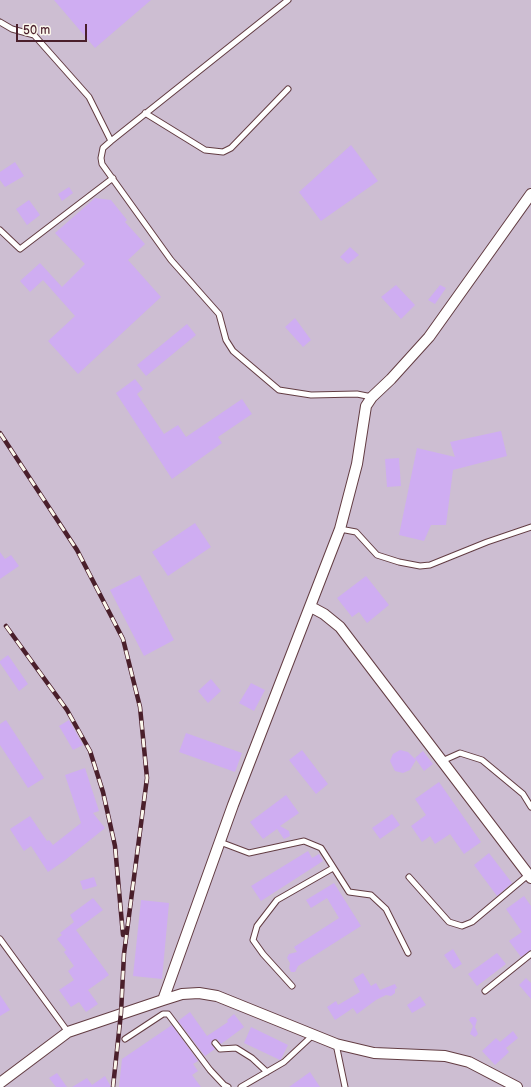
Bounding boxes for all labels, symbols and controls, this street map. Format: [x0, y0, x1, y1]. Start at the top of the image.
scale bar [18, 16, 89, 42]
text: 50 m [23, 23, 50, 38]

